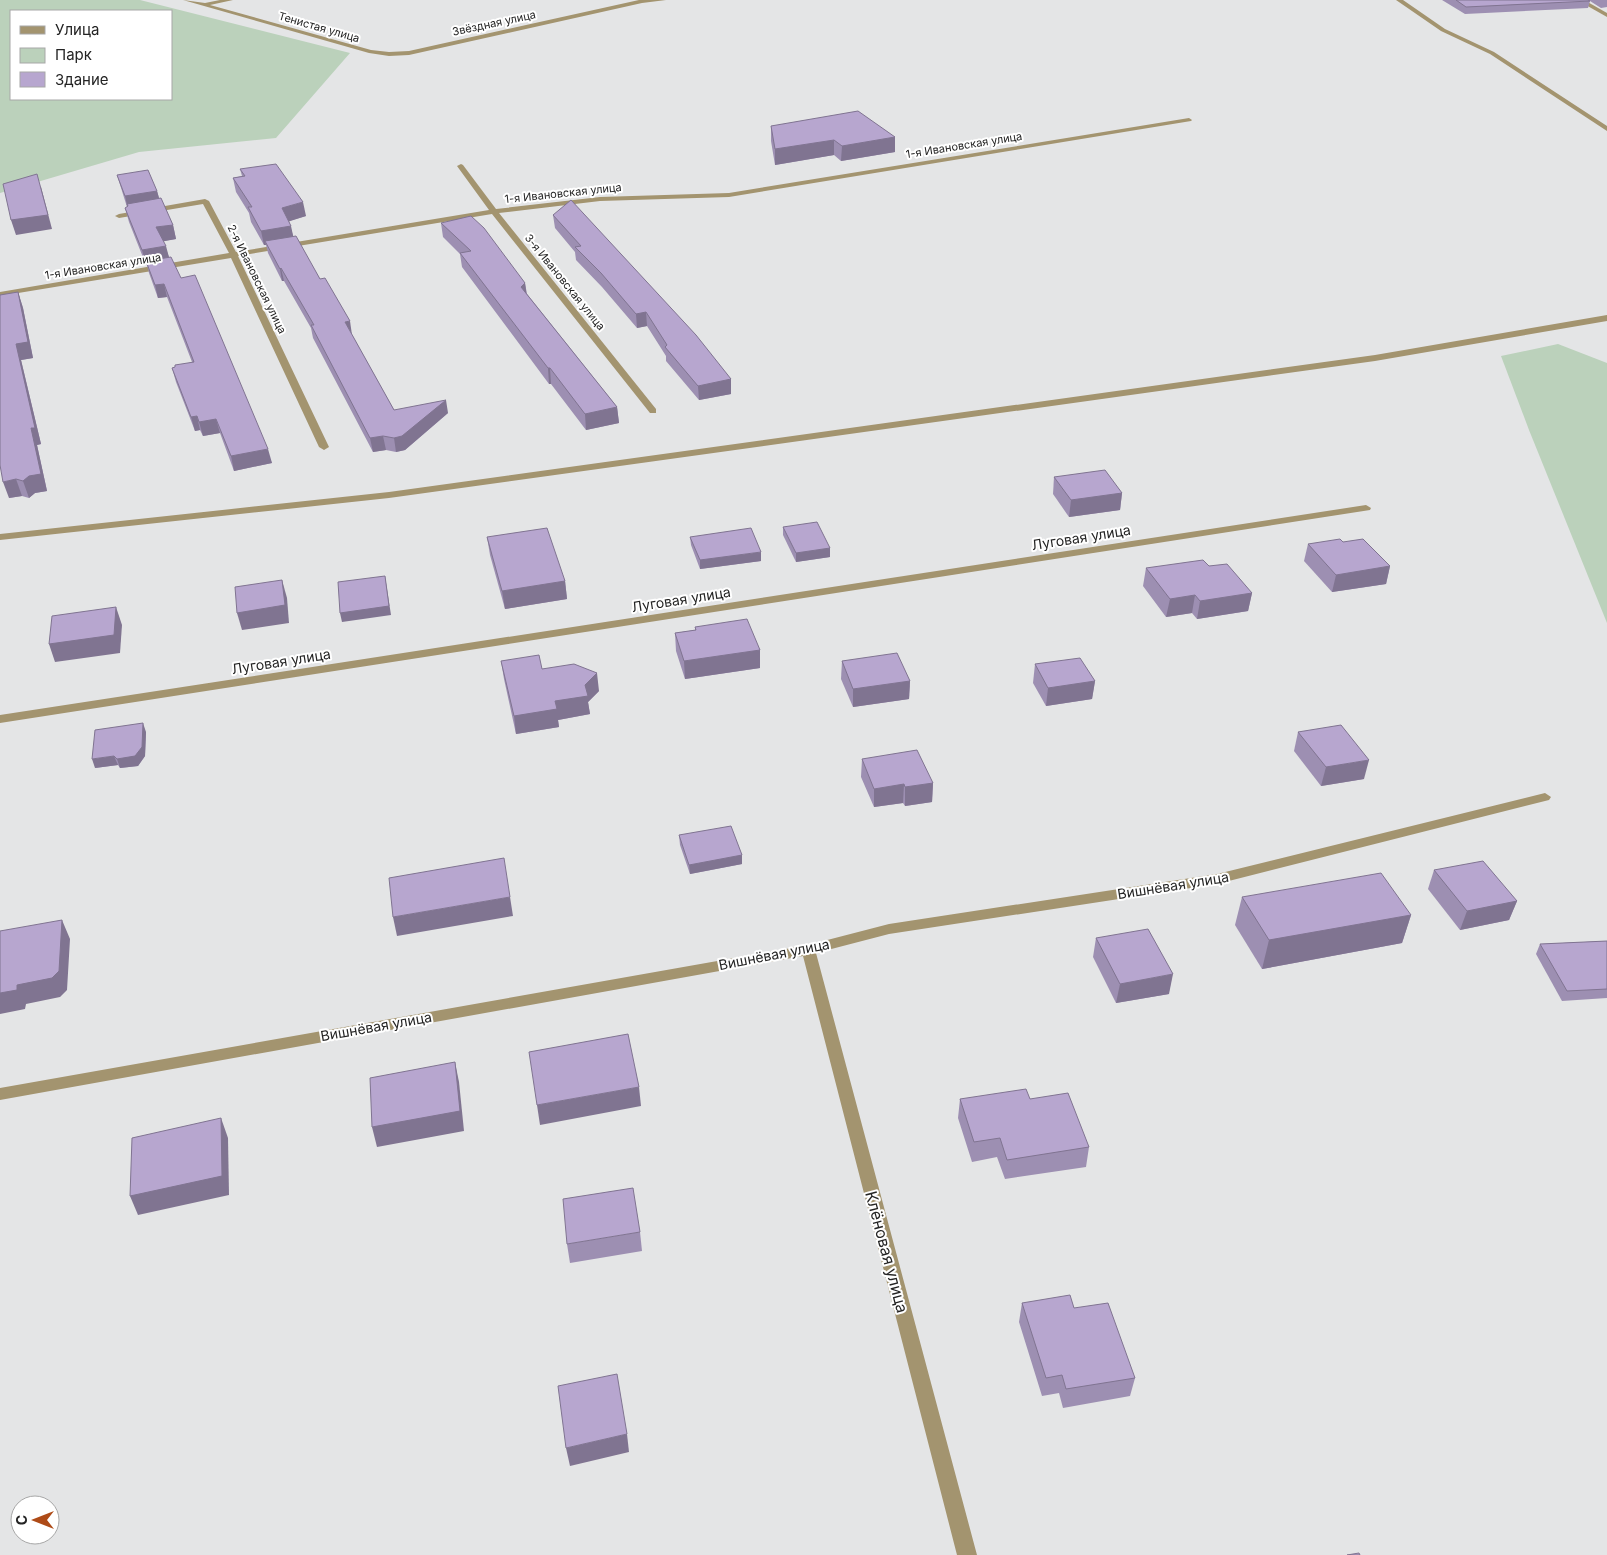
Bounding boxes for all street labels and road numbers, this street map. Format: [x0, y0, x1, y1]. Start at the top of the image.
street label: Звёздная улица [451, 7, 537, 39]
street label: Тенистая улица [277, 9, 361, 45]
street label: 1-я Ивановская улица [905, 129, 1023, 161]
street label: 1-я Ивановская улица [504, 180, 622, 206]
street label: 2-я Ивановская улица [224, 222, 290, 336]
street label: 3-я Ивановская улица [522, 231, 608, 333]
street label: 1-я Ивановская улица [44, 250, 162, 282]
street label: Луговая улица [1030, 521, 1132, 553]
street label: Луговая улица [630, 583, 732, 615]
street label: Луговая улица [230, 645, 332, 677]
street label: Вишнёвая улица [1116, 868, 1230, 902]
street label: Вишнёвая улица [717, 935, 831, 973]
street label: Вишнёвая улица [319, 1008, 433, 1044]
street label: Клёновая улица [861, 1189, 913, 1315]

